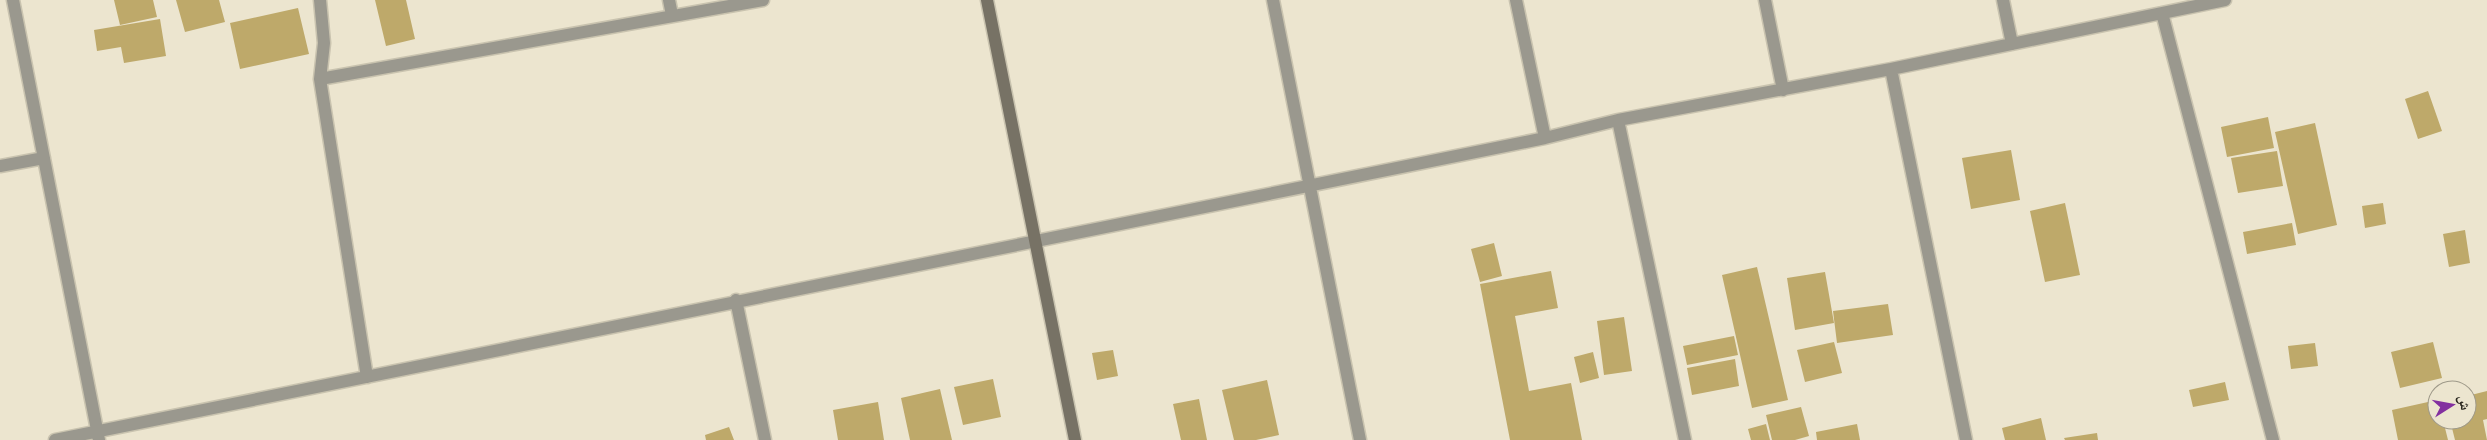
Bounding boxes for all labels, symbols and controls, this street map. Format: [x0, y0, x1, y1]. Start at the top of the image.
north arrow [2427, 380, 2477, 430]
text: ش [2455, 394, 2474, 412]

